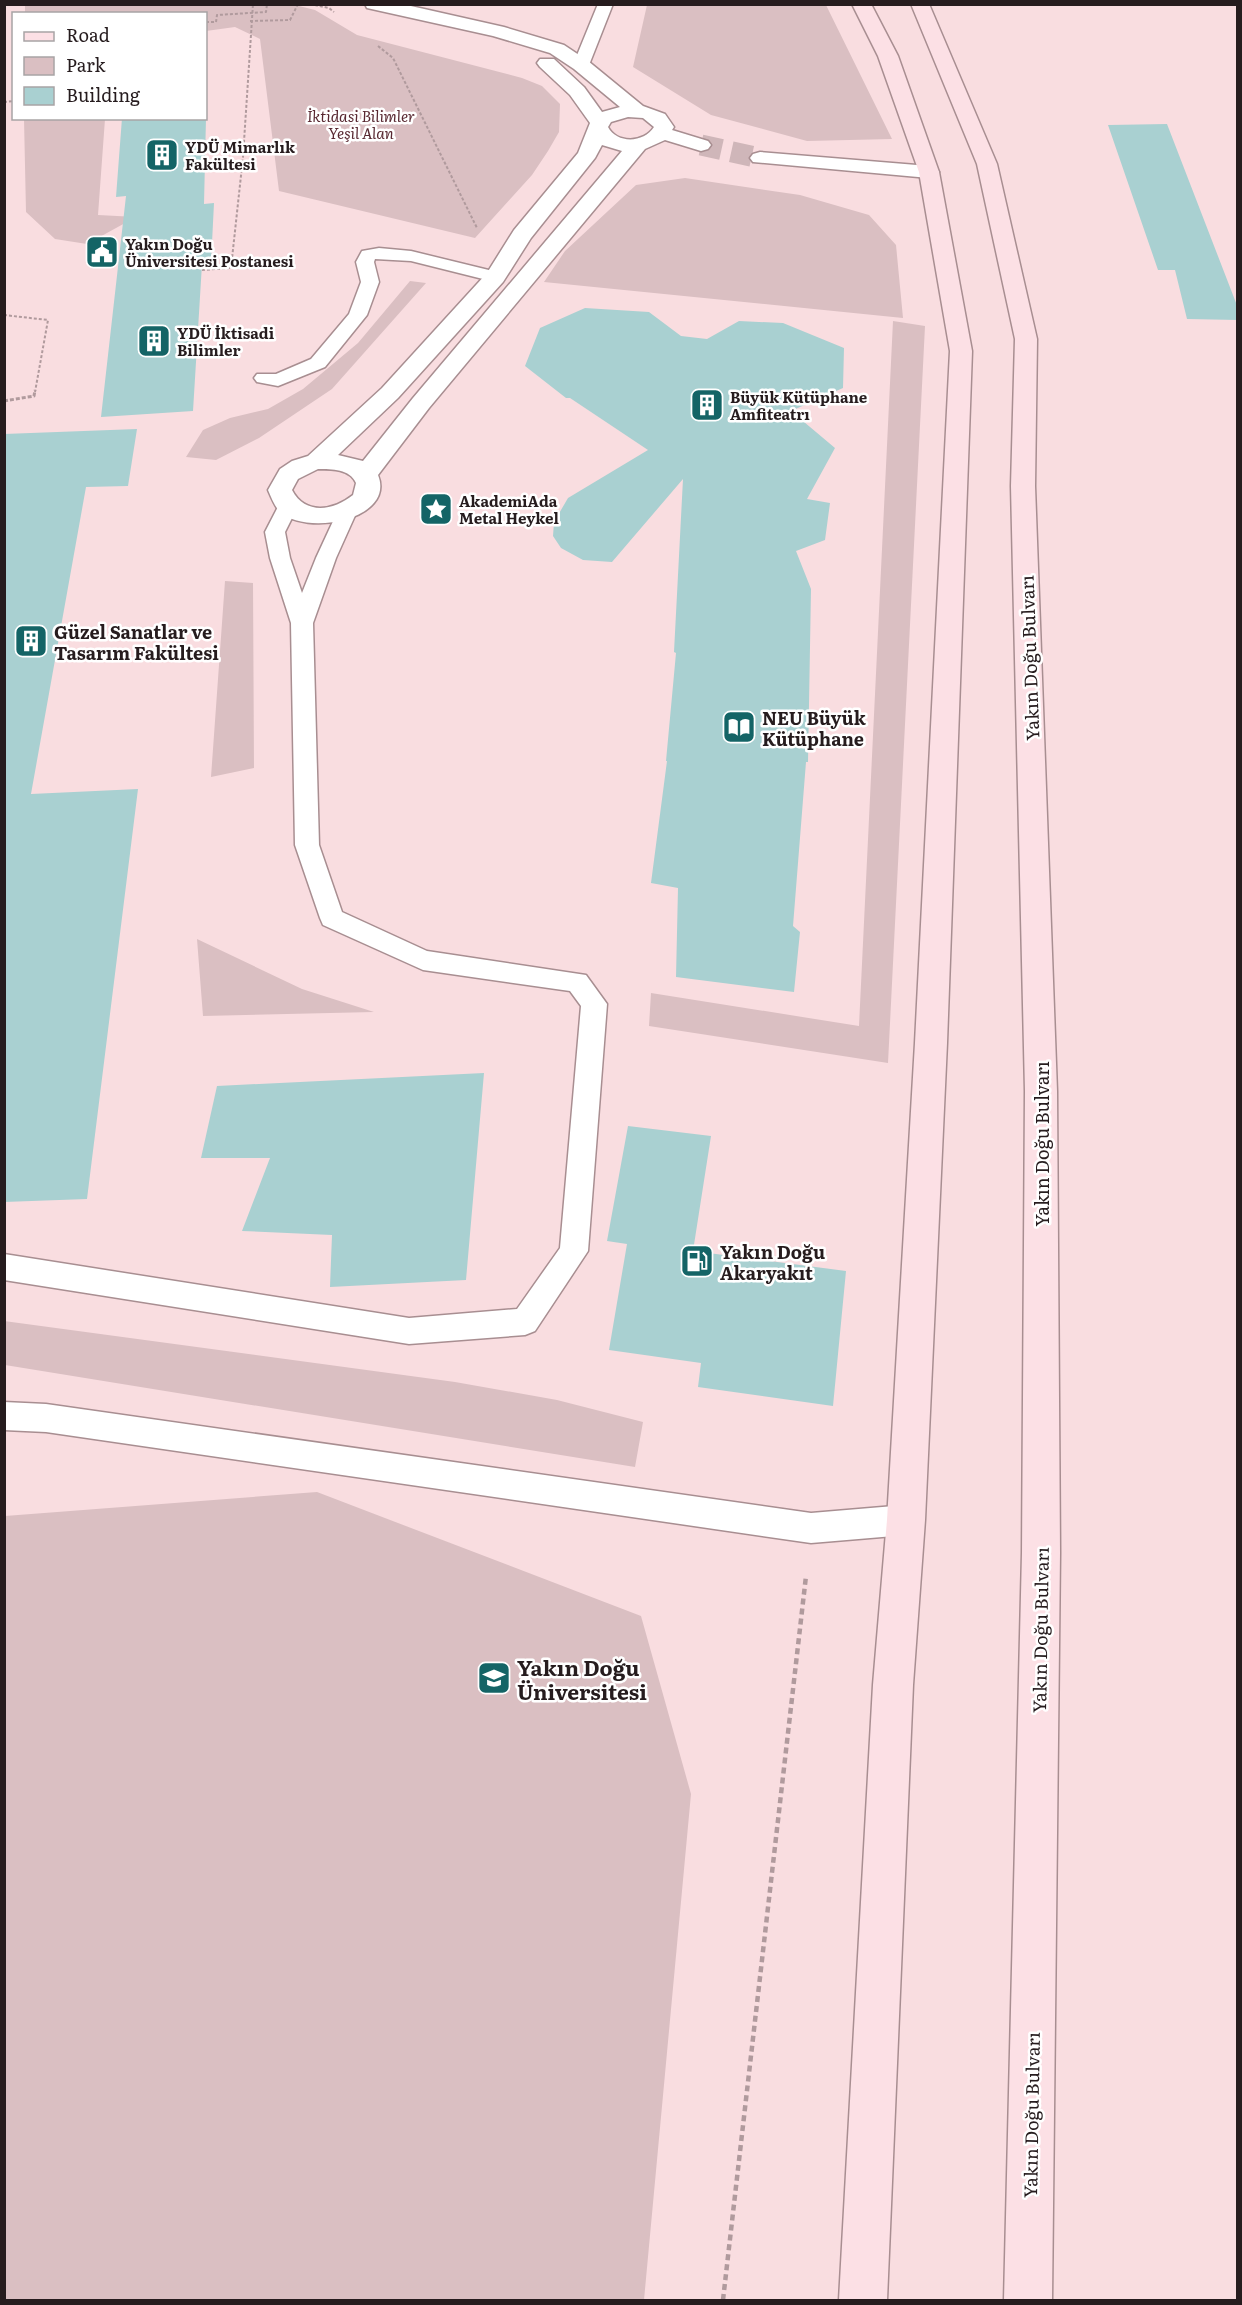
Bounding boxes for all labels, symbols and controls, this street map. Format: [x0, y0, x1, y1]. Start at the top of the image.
legend [12, 12, 207, 120]
text: Road [66, 21, 110, 48]
text: Park [66, 51, 107, 78]
text: Building [66, 81, 141, 108]
park label: İktidasi Bilimler Yeşil Alan [307, 104, 415, 144]
place label: YDÜ Mimarlık Fakültesi [185, 135, 296, 175]
building icon: YDÜ Mimarlık Fakültesi [144, 137, 180, 173]
place label: Yakın Doğu Üniversitesi Postanesi [125, 232, 294, 272]
public building icon: Yakın Doğu Üniversitesi Postanesi [84, 234, 120, 270]
place label: YDÜ İktisadi Bilimler [177, 321, 275, 361]
building icon: YDÜ İktisadi Bilimler [136, 323, 172, 359]
place label: Büyük Kütüphane Amfiteatrı [730, 385, 868, 425]
building icon: Büyük Kütüphane Amfiteatrı [689, 387, 725, 423]
place label: AkademiAda Metal Heykel [459, 489, 559, 529]
place icon: AkademiAda Metal Heykel [418, 491, 454, 527]
street label: Yakın Doğu Bulvarı [1013, 575, 1045, 741]
place label: Güzel Sanatlar ve Tasarım Fakültesi [54, 618, 219, 666]
building icon: Güzel Sanatlar ve Tasarım Fakültesi [13, 623, 49, 659]
place label: NEU Büyük Kütüphane [762, 704, 867, 752]
library icon: NEU Büyük Kütüphane [721, 709, 757, 745]
street label: Yakın Doğu Bulvarı [1028, 1061, 1055, 1227]
place label: Yakın Doğu Akaryakıt [720, 1238, 825, 1286]
fuel station icon: Yakın Doğu Akaryakıt [679, 1243, 715, 1279]
street label: Yakın Doğu Bulvarı [1025, 1547, 1055, 1713]
place label: Yakın Doğu Üniversitesi [517, 1651, 647, 1706]
school or university icon: Yakın Doğu Üniversitesi [476, 1660, 512, 1696]
street label: Yakın Doğu Bulvarı [1016, 2032, 1046, 2198]

